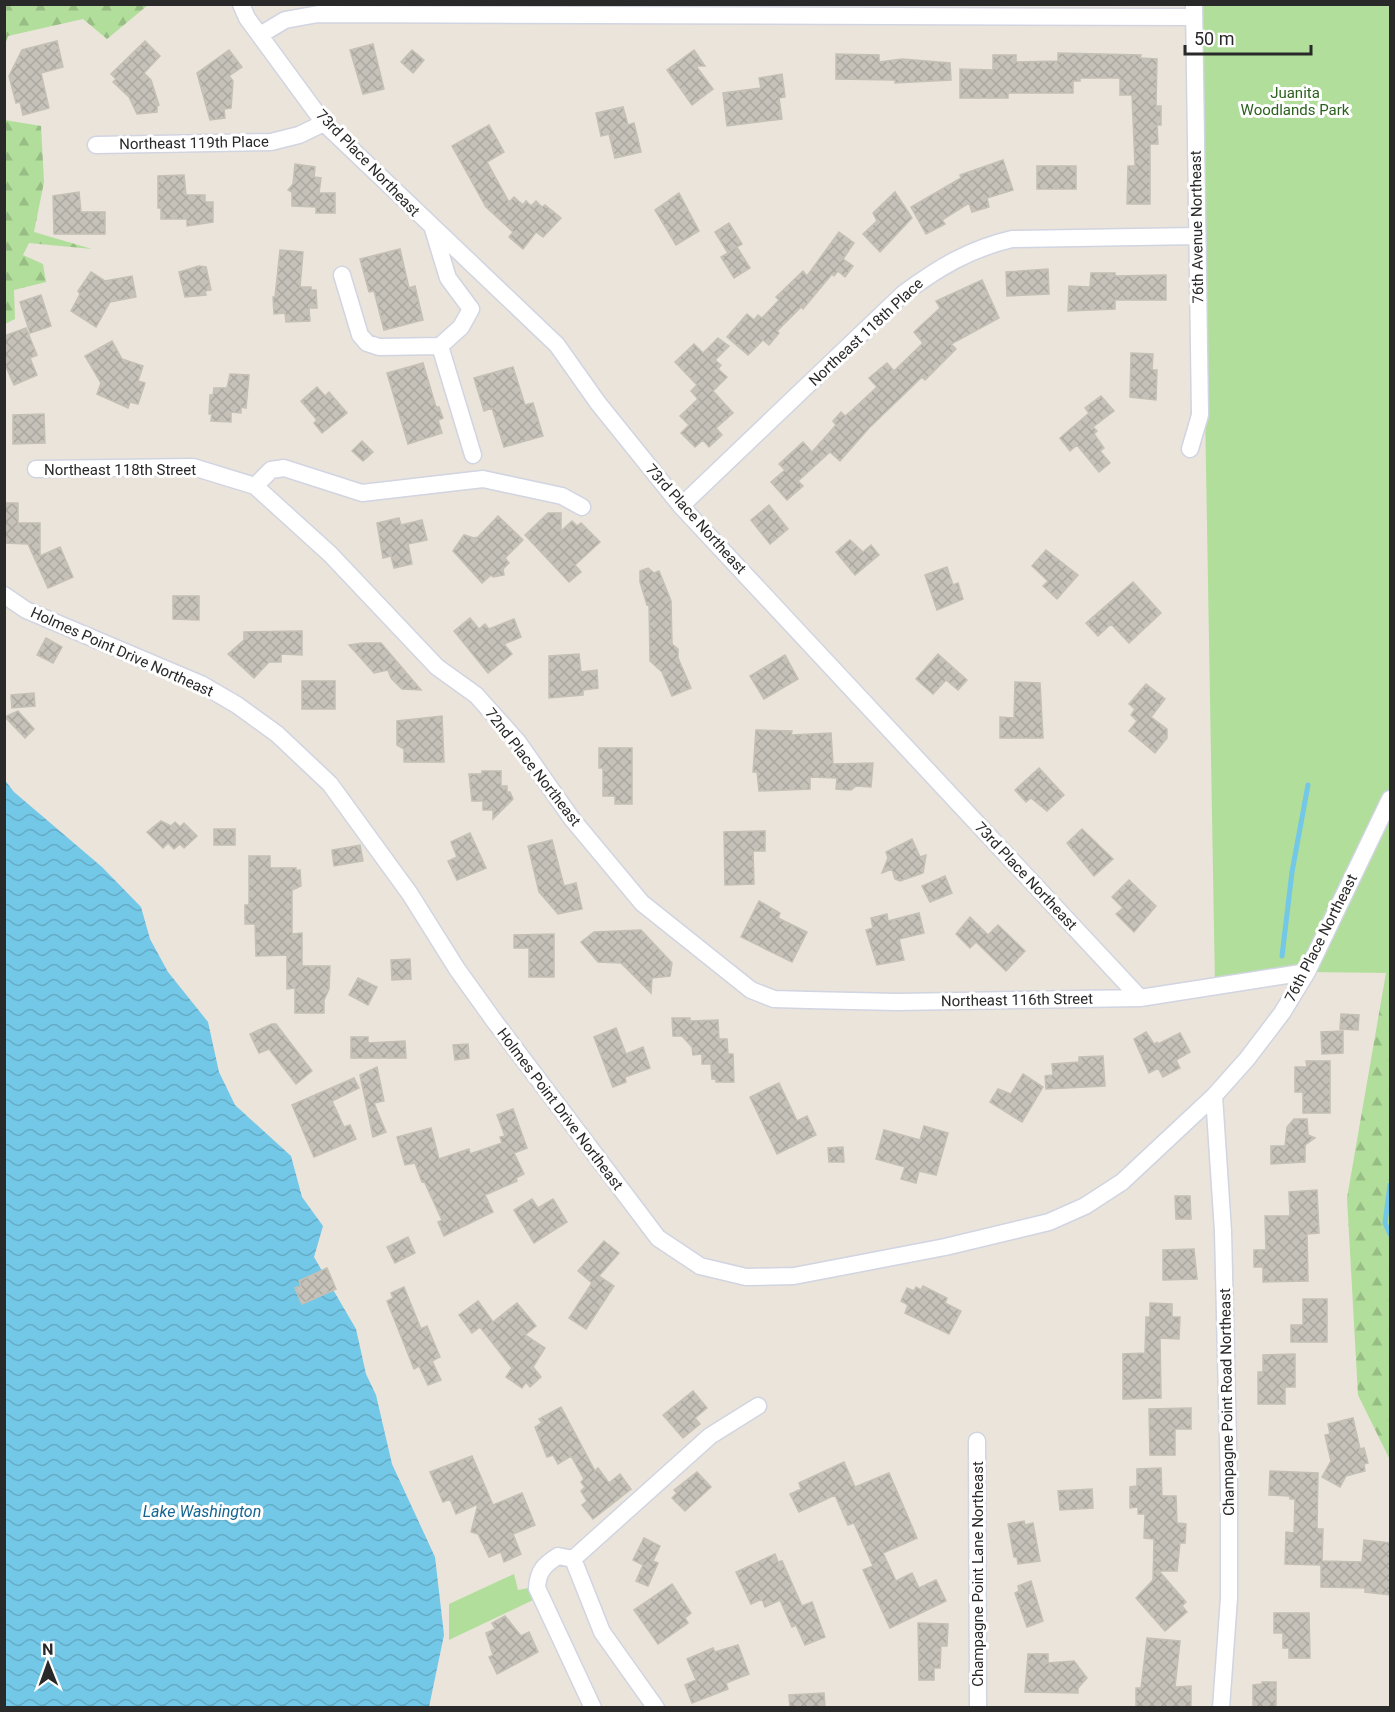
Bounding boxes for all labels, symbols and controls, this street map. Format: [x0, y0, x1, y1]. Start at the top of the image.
scale bar [1185, 18, 1311, 56]
text: 50 m [1194, 28, 1234, 49]
park label: Juanita Woodlands Park [1241, 84, 1350, 119]
street label: 73rd Place Northeast [312, 106, 424, 220]
street label: Northeast 119th Place [119, 133, 269, 153]
street label: 76th Avenue Northeast [1187, 150, 1207, 304]
street label: Northeast 118th Place [805, 274, 927, 390]
street label: 73rd Place Northeast [642, 460, 750, 578]
street label: Northeast 118th Street [44, 461, 196, 479]
street label: Holmes Point Drive Northeast [28, 604, 216, 701]
street label: 72nd Place Northeast [481, 704, 585, 830]
street label: 73rd Place Northeast [971, 818, 1081, 934]
street label: 76th Place Northeast [1281, 871, 1361, 1005]
street label: Northeast 116th Street [941, 990, 1093, 1010]
street label: Holmes Point Drive Northeast [493, 1025, 627, 1194]
street label: Champagne Point Road Northeast [1216, 1288, 1238, 1516]
street label: Champagne Point Lane Northeast [969, 1461, 987, 1687]
water label: Lake Washington [143, 1502, 261, 1521]
north arrow [18, 1634, 78, 1694]
text: N [42, 1640, 54, 1659]

